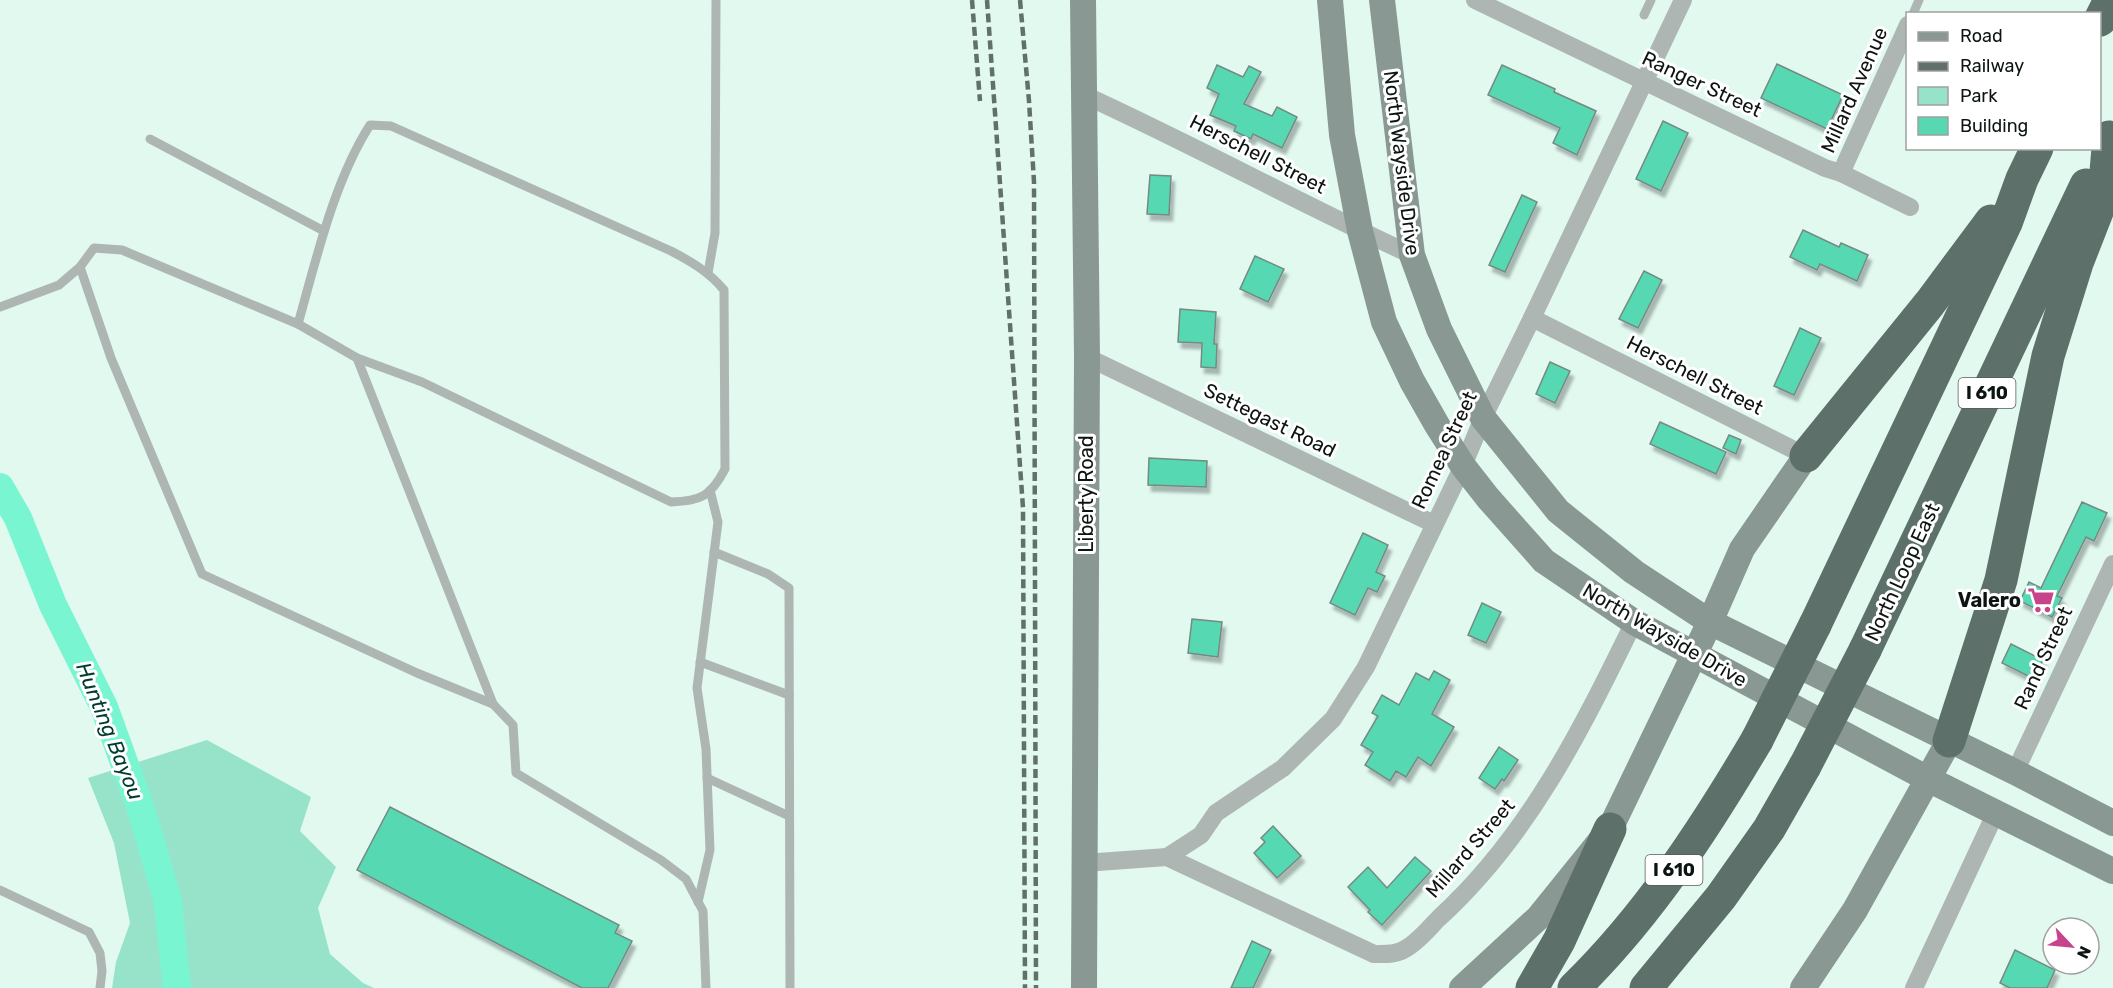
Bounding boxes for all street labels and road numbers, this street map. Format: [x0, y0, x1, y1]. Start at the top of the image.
street label: Millard Avenue [1816, 23, 1892, 157]
street label: Ranger Street [1638, 46, 1766, 122]
street label: North Wayside Drive [1379, 69, 1425, 257]
street label: Herschell Street [1186, 109, 1330, 199]
street label: Herschell Street [1623, 330, 1767, 420]
street label: Settegast Road [1200, 378, 1340, 462]
road number: I 610 [1958, 378, 2016, 408]
street label: Romea Street [1406, 387, 1482, 513]
street label: Liberty Road [1074, 435, 1098, 553]
street label: North Loop East [1859, 499, 1945, 645]
street label: North Wayside Drive [1579, 578, 1751, 692]
street label: Rand Street [2009, 603, 2077, 713]
street label: Millard Street [1420, 793, 1520, 902]
road number: I 610 [1646, 855, 1702, 885]

